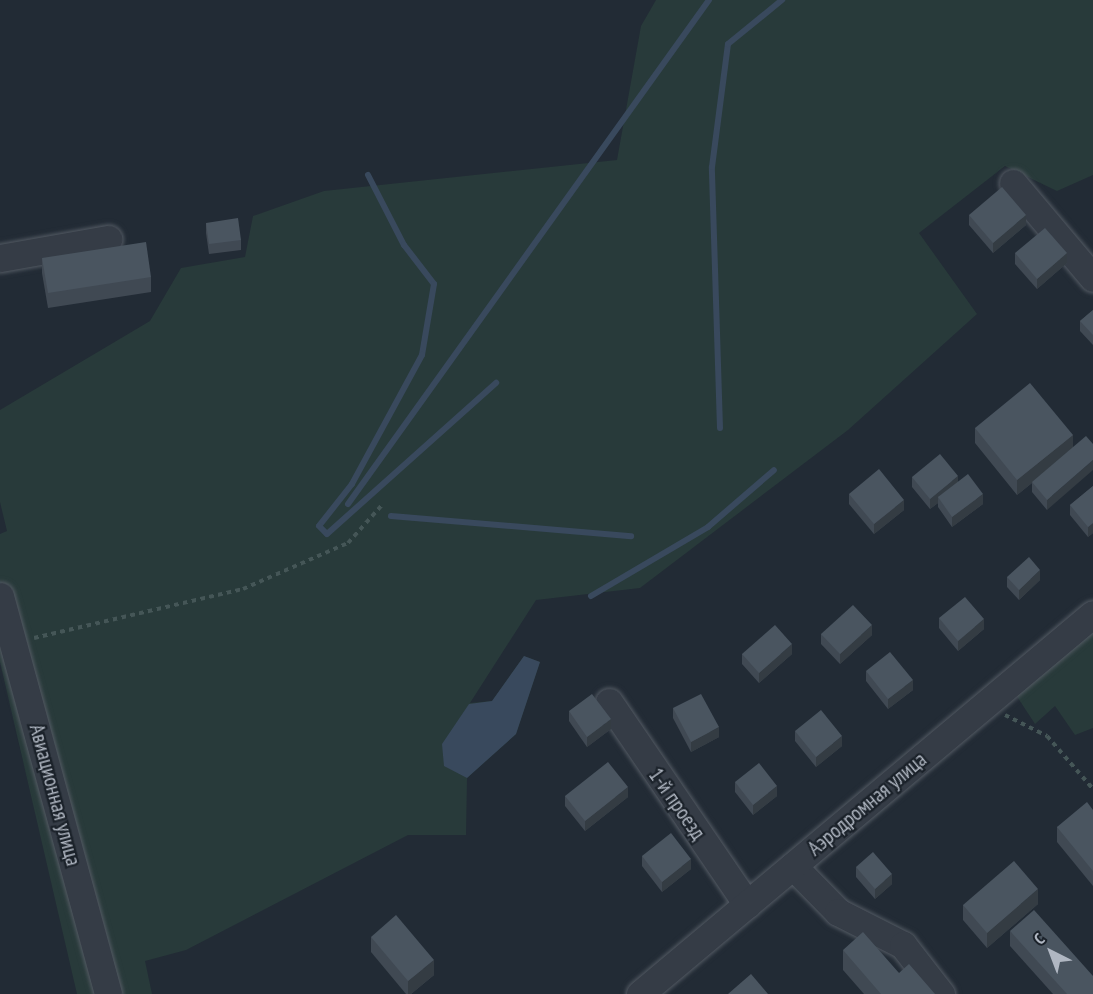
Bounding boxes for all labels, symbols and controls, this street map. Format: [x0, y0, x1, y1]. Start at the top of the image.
street label: Авиационная улица [24, 721, 86, 869]
street label: Аэродромная улица [802, 747, 932, 861]
street label: 1-й проезд [643, 763, 711, 845]
north arrow [1021, 922, 1081, 982]
text: С [1030, 929, 1048, 949]

